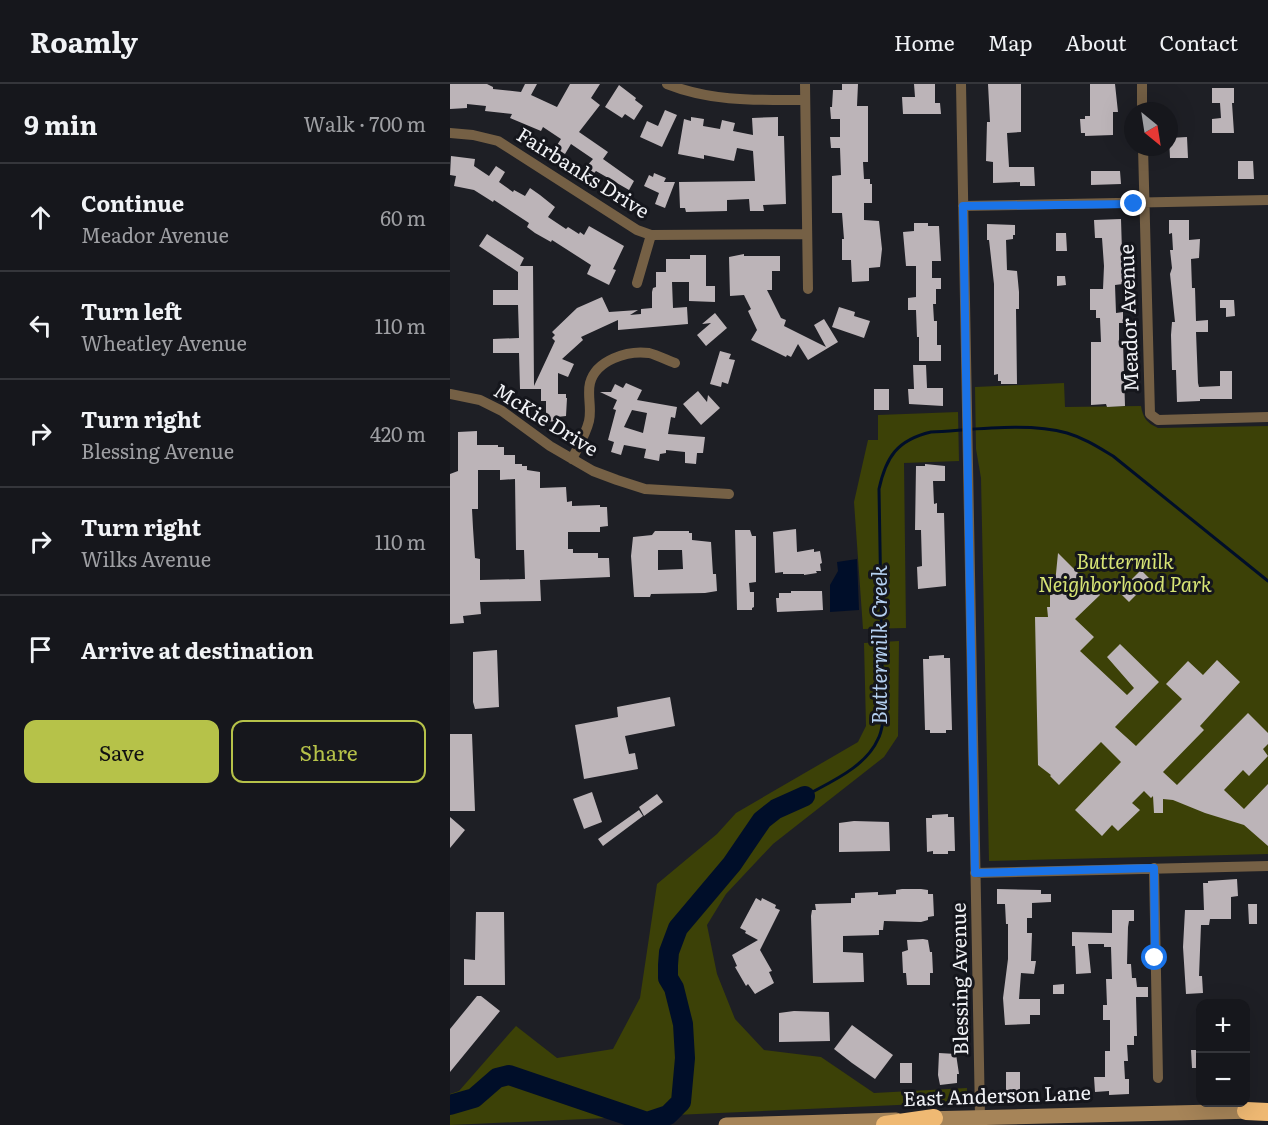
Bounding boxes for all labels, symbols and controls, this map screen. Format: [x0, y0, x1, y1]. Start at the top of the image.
text: Roamly [30, 20, 138, 62]
text: Home [894, 26, 955, 57]
text: Map [988, 26, 1032, 57]
text: About [1065, 26, 1127, 57]
text: Contact [1160, 26, 1238, 57]
north arrow [1124, 102, 1178, 156]
text: 9 min [24, 104, 98, 143]
text: Walk · 700 m [303, 108, 426, 138]
street label: Fairbanks Drive [512, 118, 656, 224]
text: Continue [81, 186, 184, 219]
route end [1120, 190, 1146, 216]
icon: ahead [24, 201, 57, 234]
text: 60 m [380, 202, 426, 232]
text: Meador Avenue [81, 219, 229, 249]
street label: Meador Avenue [1109, 244, 1145, 393]
text: Turn left [81, 294, 182, 327]
icon: left [24, 309, 57, 342]
text: 110 m [375, 310, 426, 340]
text: Wheatley Avenue [81, 327, 247, 357]
street label: McKie Drive [489, 374, 605, 462]
text: Turn right [81, 402, 201, 435]
icon: right [24, 417, 57, 450]
text: 420 m [370, 418, 426, 448]
text: Blessing Avenue [81, 435, 234, 465]
text: Turn right [81, 510, 201, 543]
icon: right [24, 525, 57, 558]
text: 110 m [375, 526, 426, 556]
text: Wilks Avenue [81, 543, 211, 573]
park label: Buttermilk Neighborhood Park [1038, 545, 1212, 598]
water label: Buttermilk Creek [862, 565, 893, 725]
icon: arrive [24, 633, 57, 666]
text: Arrive at destination [81, 633, 314, 666]
button: Save [24, 720, 219, 783]
button: Share [231, 720, 426, 783]
street label: Blessing Avenue [942, 902, 974, 1056]
route start [1141, 944, 1167, 970]
map controls [1196, 999, 1250, 1107]
button: + [1196, 999, 1250, 1053]
button: − [1196, 1053, 1250, 1107]
street label: East Anderson Lane [902, 1076, 1091, 1112]

